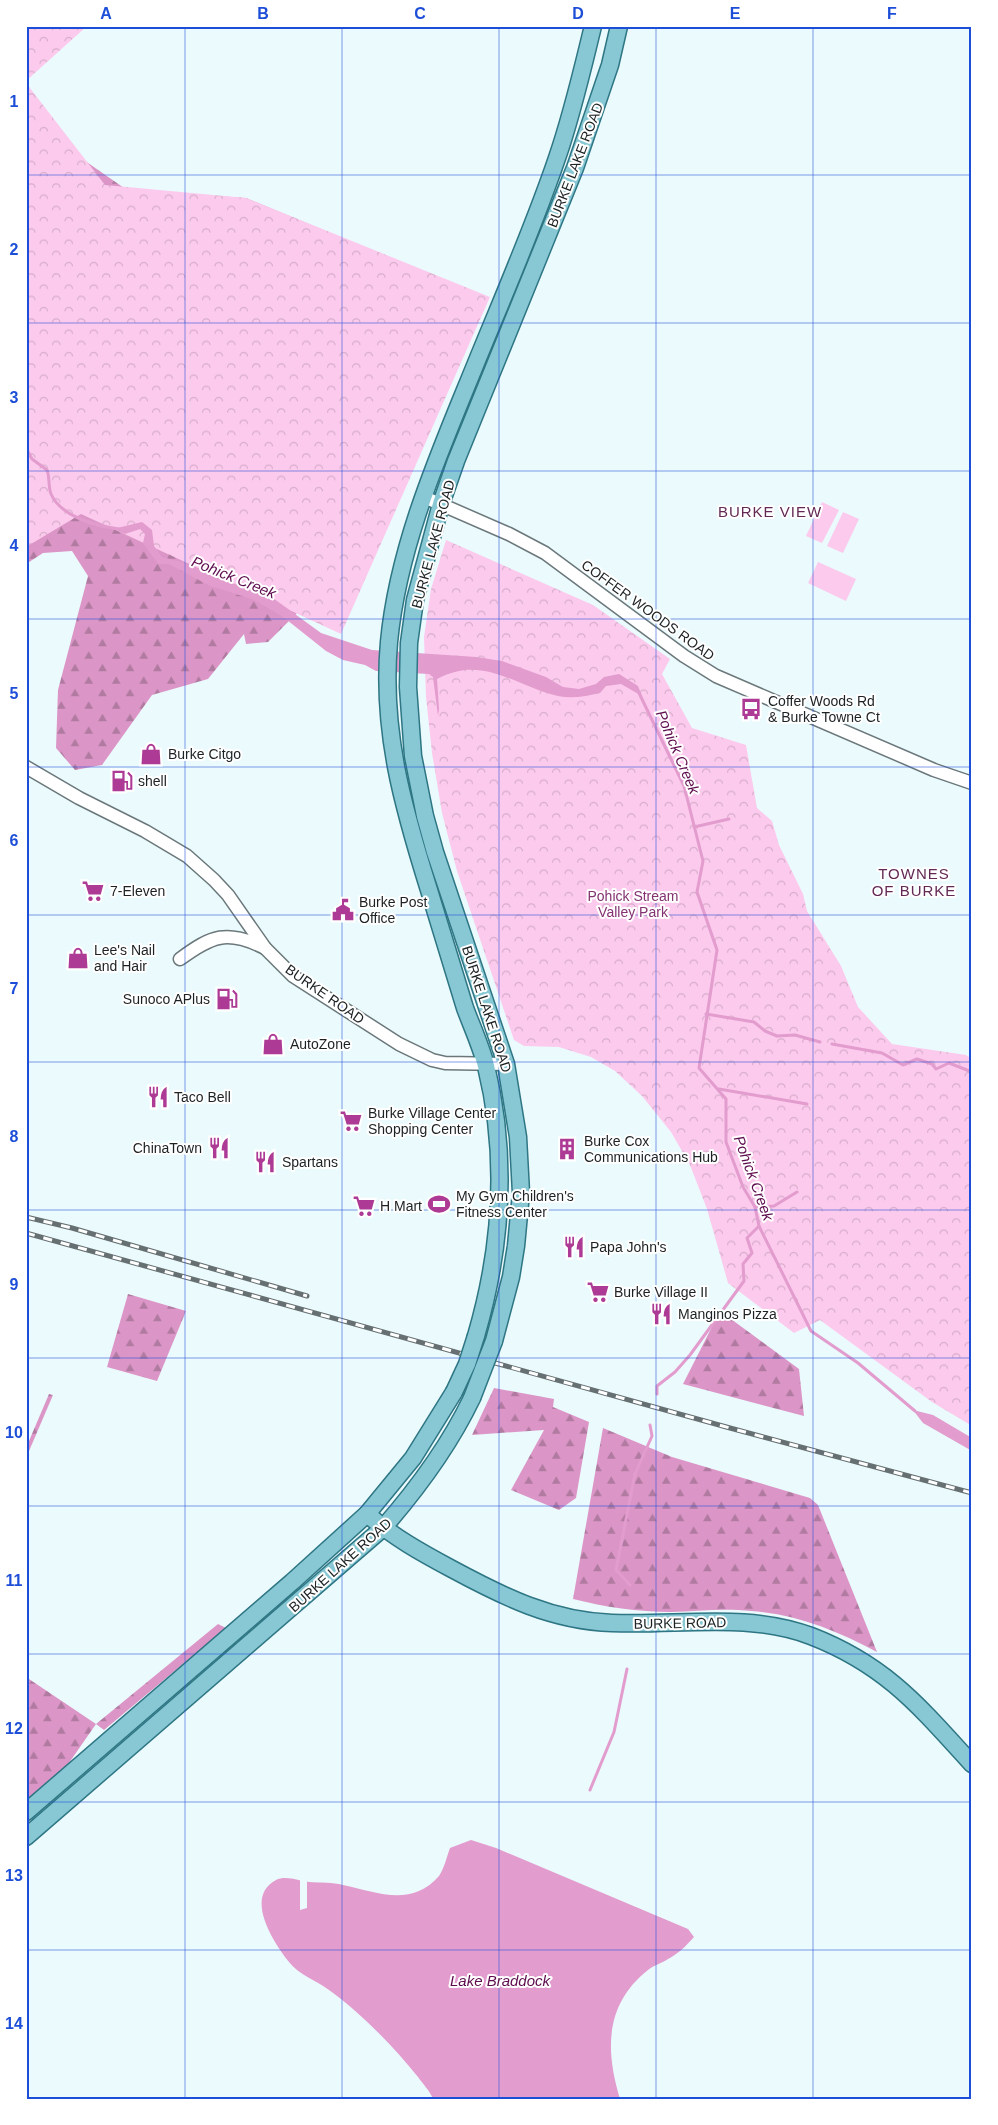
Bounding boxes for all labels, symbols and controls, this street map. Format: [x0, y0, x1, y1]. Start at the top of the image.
text: A [100, 5, 112, 22]
text: B [257, 5, 269, 22]
text: C [414, 5, 426, 22]
text: D [572, 5, 584, 22]
text: E [730, 5, 741, 22]
text: F [887, 5, 897, 22]
text: 1 [10, 93, 19, 110]
street label: BURKE LAKE ROAD [544, 100, 606, 230]
text: 2 [10, 241, 19, 258]
text: 3 [10, 389, 19, 406]
street label: BURKE LAKE ROAD [408, 478, 458, 610]
district label: BURKE VIEW [718, 503, 822, 520]
text: 4 [10, 537, 19, 554]
water label: Pohick Creek [189, 552, 280, 602]
street label: COFFER WOODS ROAD [578, 556, 718, 664]
text: 5 [10, 685, 19, 702]
place label: Coffer Woods Rd & Burke Towne Ct [768, 693, 880, 725]
bus stop icon: Coffer Woods Rd & Burke Towne Ct [738, 696, 764, 722]
water label: Pohick Creek [653, 708, 704, 798]
shop icon: Burke Citgo [138, 741, 164, 767]
place label: Burke Citgo [168, 746, 241, 762]
fuel station icon: shell [109, 768, 135, 794]
place label: shell [138, 773, 167, 789]
text: 6 [10, 832, 19, 849]
district label: TOWNES OF BURKE [872, 865, 956, 899]
supermarket icon: 7-Eleven [80, 878, 106, 904]
place label: 7-Eleven [110, 883, 165, 899]
park label: Pohick Stream Valley Park [587, 888, 679, 920]
place label: Burke Post Office [359, 894, 428, 926]
public building icon: Burke Post Office [330, 897, 356, 923]
place label: Lee's Nail and Hair [94, 942, 155, 974]
street label: BURKE LAKE ROAD [459, 944, 515, 1074]
shop icon: Lee's Nail and Hair [65, 945, 91, 971]
street label: BURKE ROAD [282, 961, 368, 1027]
text: 7 [10, 980, 19, 997]
fuel station icon: Sunoco APlus [214, 986, 240, 1012]
place label: Sunoco APlus [123, 991, 210, 1007]
shop icon: AutoZone [260, 1031, 286, 1057]
place label: AutoZone [290, 1036, 351, 1052]
restaurant icon: Taco Bell [145, 1084, 171, 1110]
place label: Taco Bell [174, 1089, 231, 1105]
place label: Burke Village Center Shopping Center [368, 1105, 496, 1137]
supermarket icon: Burke Village Center Shopping Center [338, 1108, 364, 1134]
text: 8 [10, 1128, 19, 1145]
place label: Burke Cox Communications Hub [584, 1133, 718, 1165]
water label: Pohick Creek [731, 1133, 778, 1224]
restaurant icon: ChinaTown [206, 1135, 232, 1161]
building icon: Burke Cox Communications Hub [554, 1136, 580, 1162]
place label: ChinaTown [133, 1140, 202, 1156]
restaurant icon: Spartans [252, 1149, 278, 1175]
place label: Spartans [282, 1154, 338, 1170]
place label: My Gym Children's Fitness Center [456, 1188, 574, 1220]
sports icon: My Gym Children's Fitness Center [426, 1191, 452, 1217]
supermarket icon: H Mart [351, 1193, 377, 1219]
place label: H Mart [380, 1198, 422, 1214]
restaurant icon: Papa John's [561, 1234, 587, 1260]
place label: Papa John's [590, 1239, 667, 1255]
text: 9 [10, 1276, 19, 1293]
supermarket icon: Burke Village II [585, 1279, 611, 1305]
place label: Burke Village II [614, 1284, 708, 1300]
restaurant icon: Manginos Pizza [648, 1301, 674, 1327]
place label: Manginos Pizza [678, 1306, 777, 1322]
text: 10 [5, 1424, 23, 1441]
street label: BURKE LAKE ROAD [286, 1515, 394, 1615]
text: 11 [6, 1572, 23, 1589]
street label: BURKE ROAD [634, 1614, 726, 1632]
text: 12 [5, 1720, 23, 1737]
text: 13 [5, 1867, 23, 1884]
water label: Lake Braddock [450, 1972, 552, 1989]
text: 14 [5, 2015, 23, 2032]

